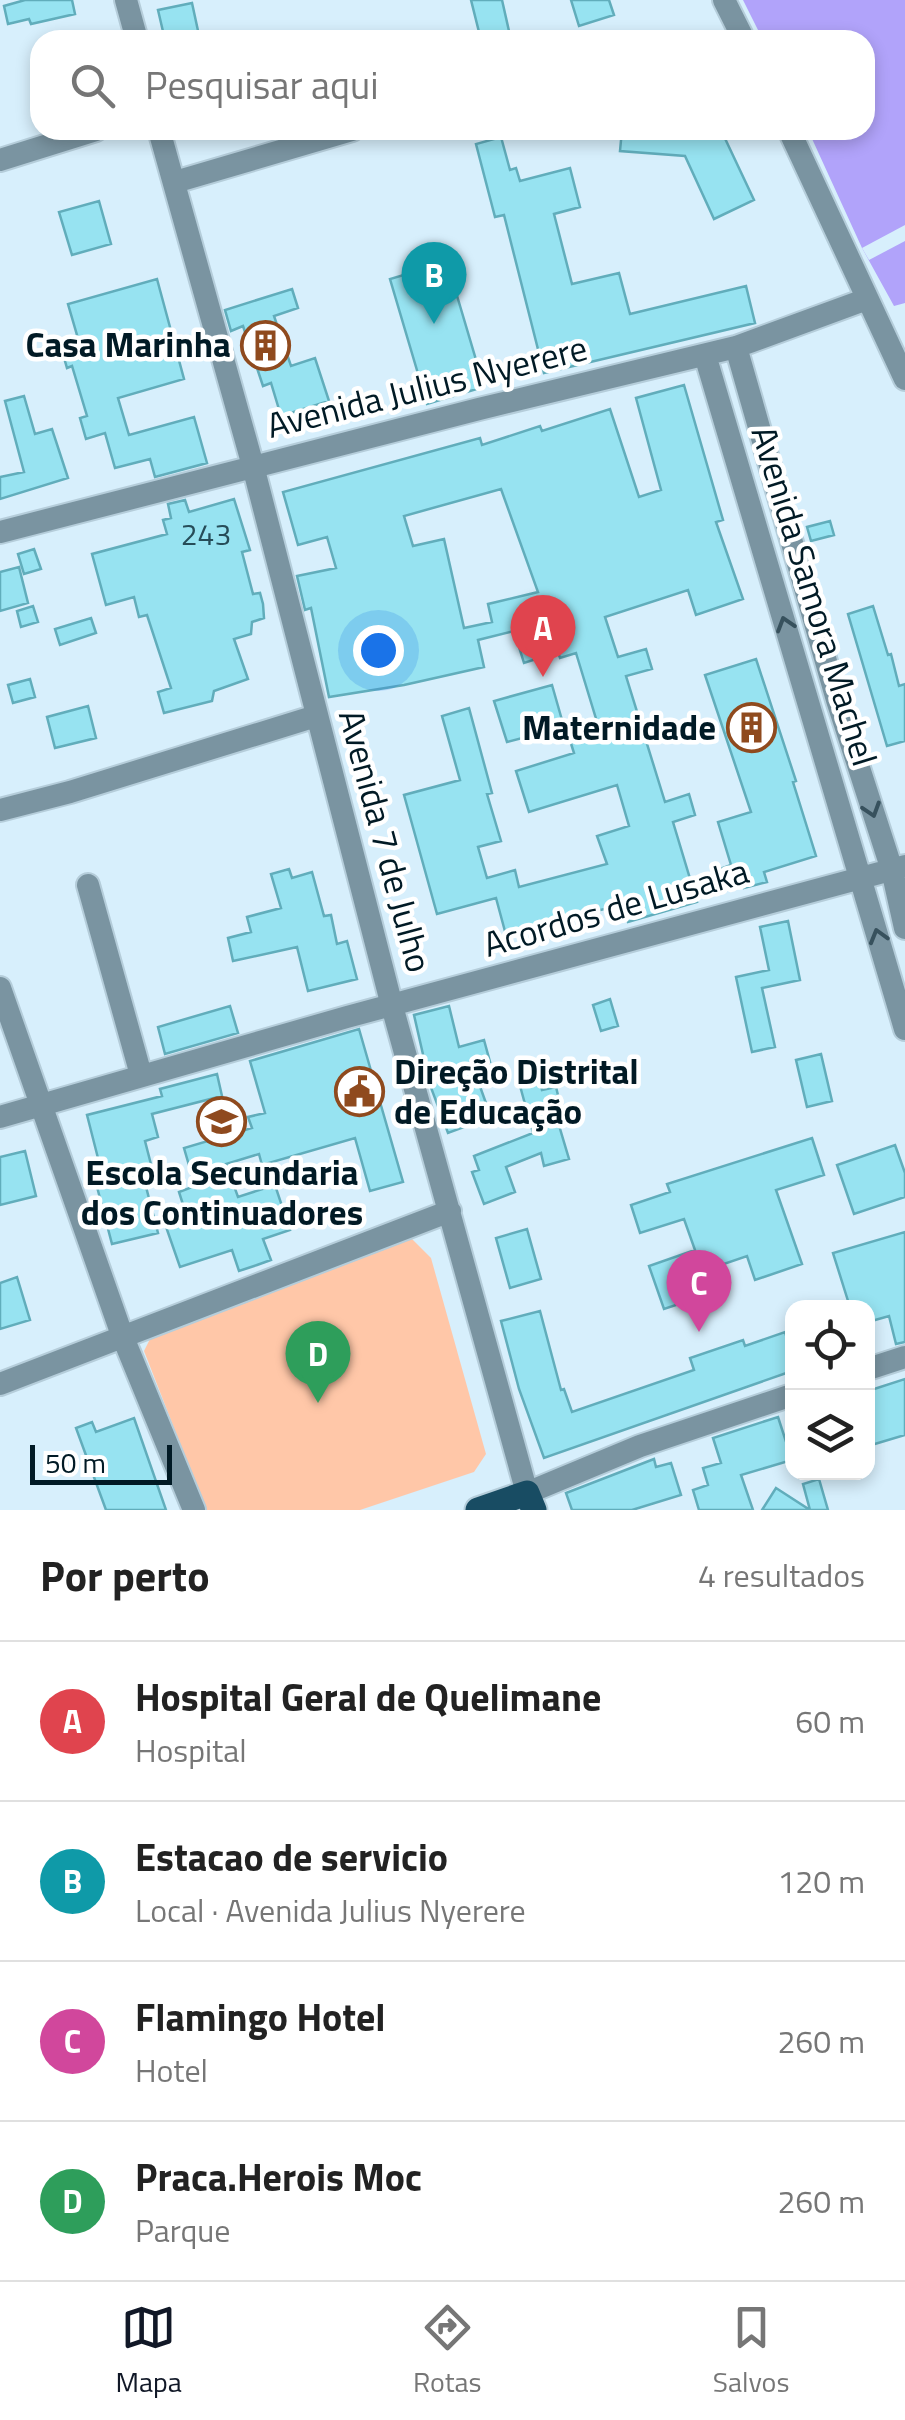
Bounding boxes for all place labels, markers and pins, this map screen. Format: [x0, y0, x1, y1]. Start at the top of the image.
pin: B [402, 242, 466, 324]
place label: Casa Marinha [25, 317, 231, 371]
building icon: Casa Marinha [240, 319, 292, 371]
pin: A [510, 594, 576, 677]
place label: Maternidade [522, 700, 716, 754]
building icon: Maternidade [725, 702, 777, 754]
place label: Direção Distrital de Educação [394, 1044, 639, 1138]
public building icon: Direção Distrital de Educação [333, 1066, 385, 1118]
school or university icon: Escola Secundaria dos Continuadores [196, 1095, 248, 1147]
place label: Escola Secundaria dos Continuadores [81, 1145, 363, 1239]
pin: C [666, 1250, 732, 1332]
pin: D [286, 1320, 350, 1403]

